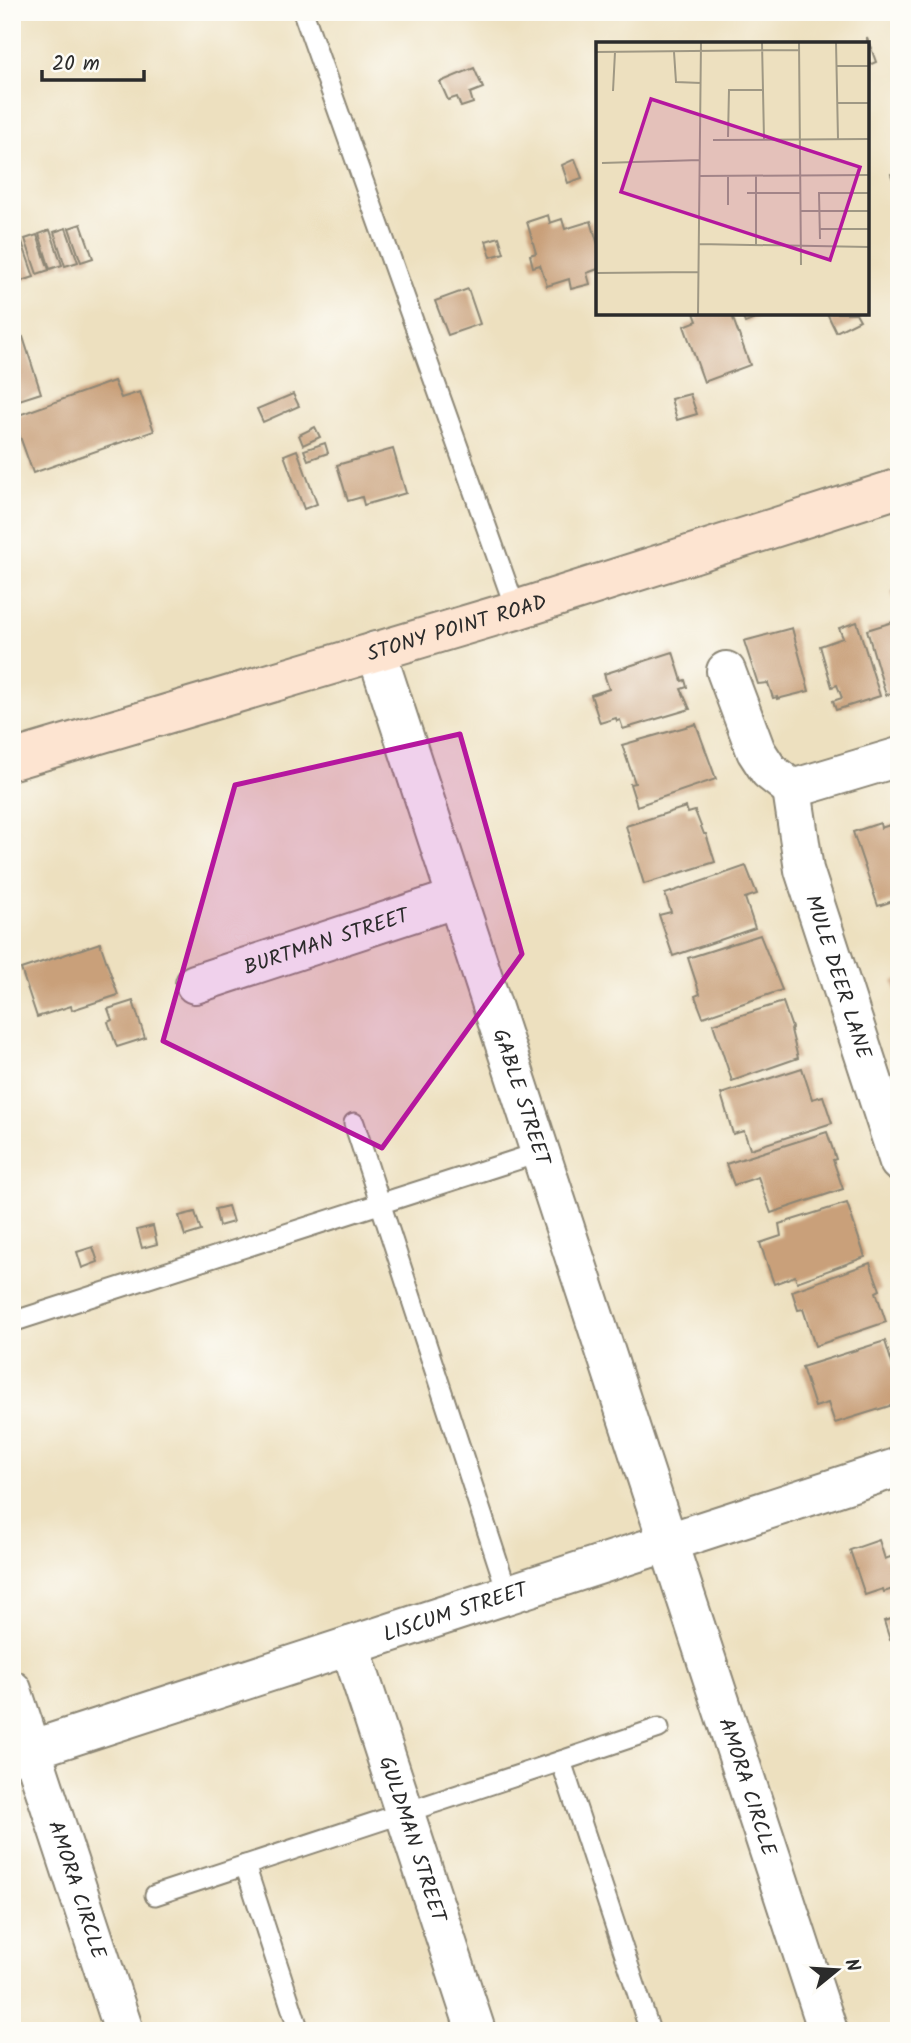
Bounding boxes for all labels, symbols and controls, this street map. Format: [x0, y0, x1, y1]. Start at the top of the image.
scale bar [42, 38, 144, 82]
inset map [596, 42, 869, 315]
text: 20 m [52, 48, 100, 81]
street label: STONY POINT ROAD [363, 586, 551, 671]
street label: MULE DEER LANE [795, 891, 880, 1064]
street label: BURTMAN STREET [240, 899, 415, 985]
street label: GABLE STREET [483, 1025, 559, 1171]
street label: LISCUM STREET [379, 1574, 534, 1652]
street label: AMORA CIRCLE [709, 1714, 785, 1861]
street label: GULDMAN STREET [369, 1752, 455, 1928]
street label: AMORA CIRCLE [38, 1817, 114, 1964]
north arrow [802, 1934, 872, 2004]
text: N [835, 1955, 867, 1976]

